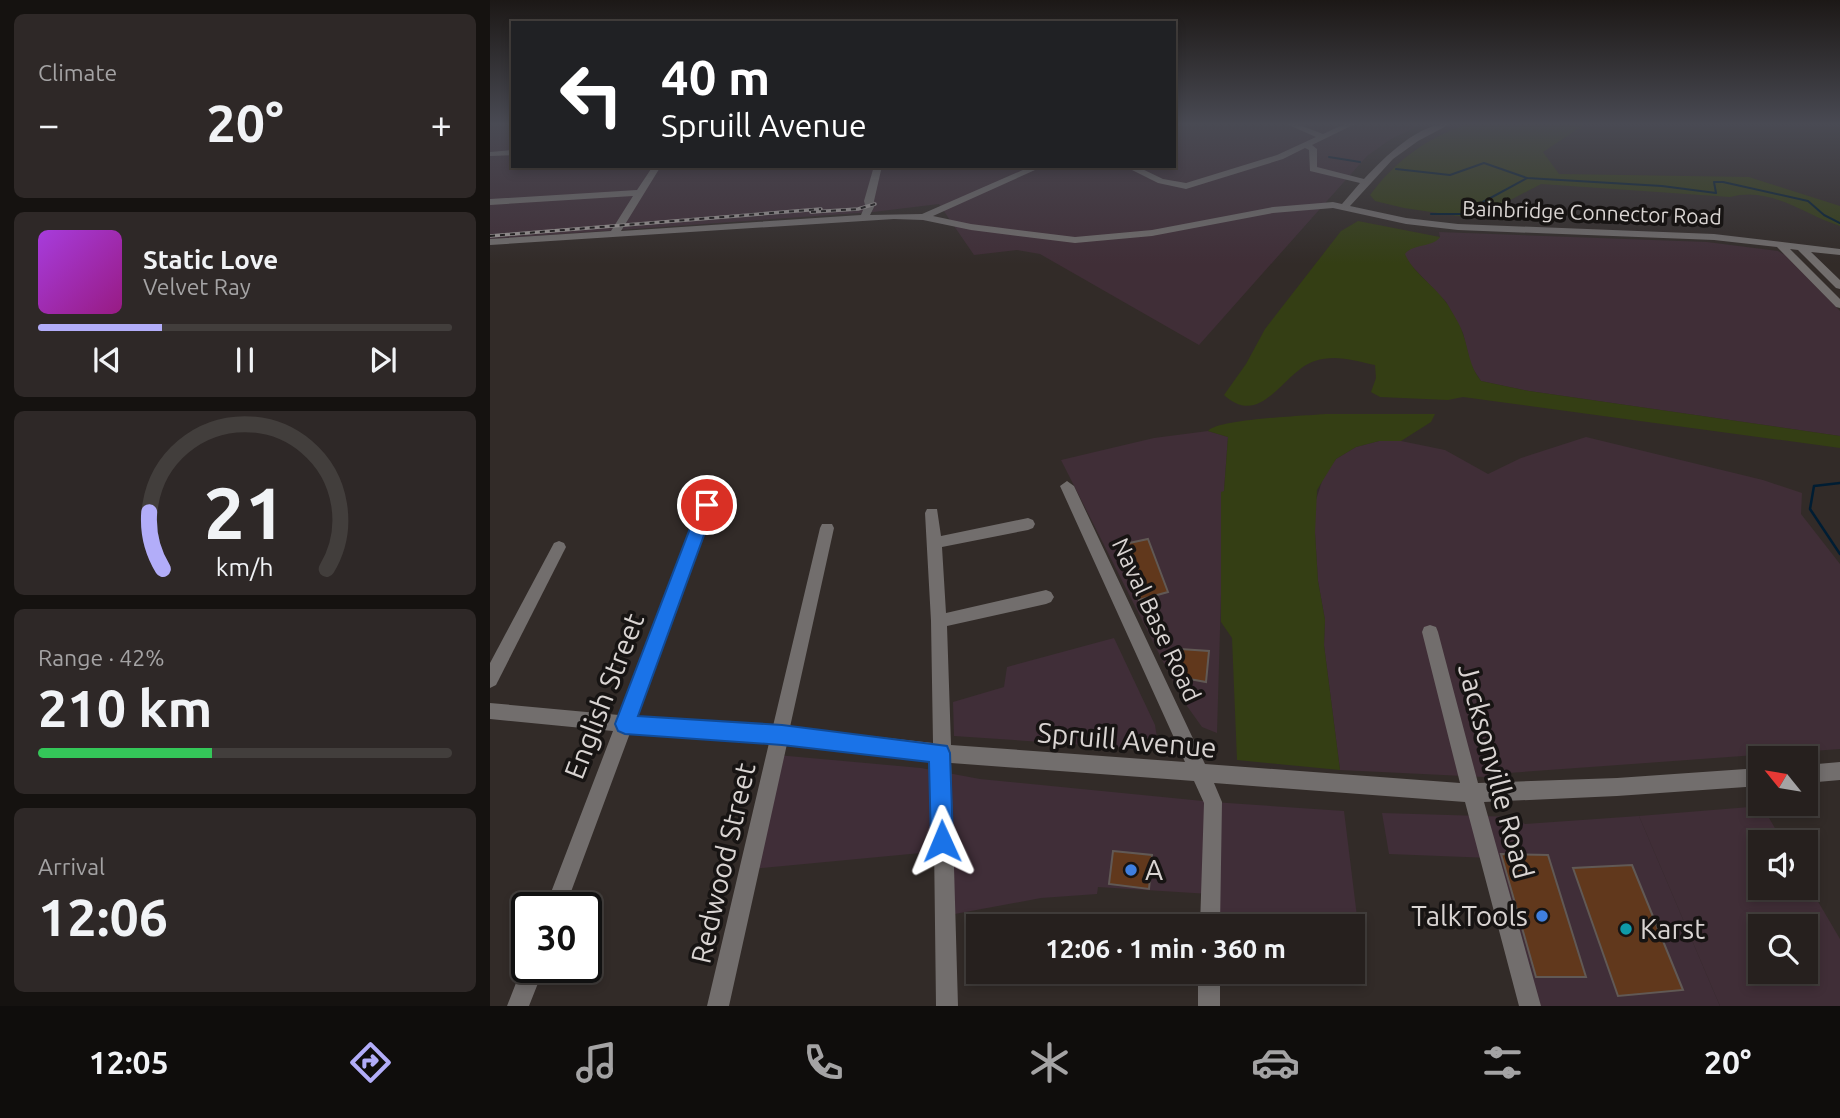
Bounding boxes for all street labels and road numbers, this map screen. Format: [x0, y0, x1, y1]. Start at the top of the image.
street label: Bainbridge Connector Road [1462, 195, 1722, 229]
street label: Naval Base Road [1107, 534, 1206, 706]
street label: English Street [558, 609, 649, 783]
street label: Jacksonville Road [1453, 660, 1540, 882]
street label: Spruill Avenue [1036, 716, 1218, 763]
street label: Redwood Street [684, 760, 761, 966]

